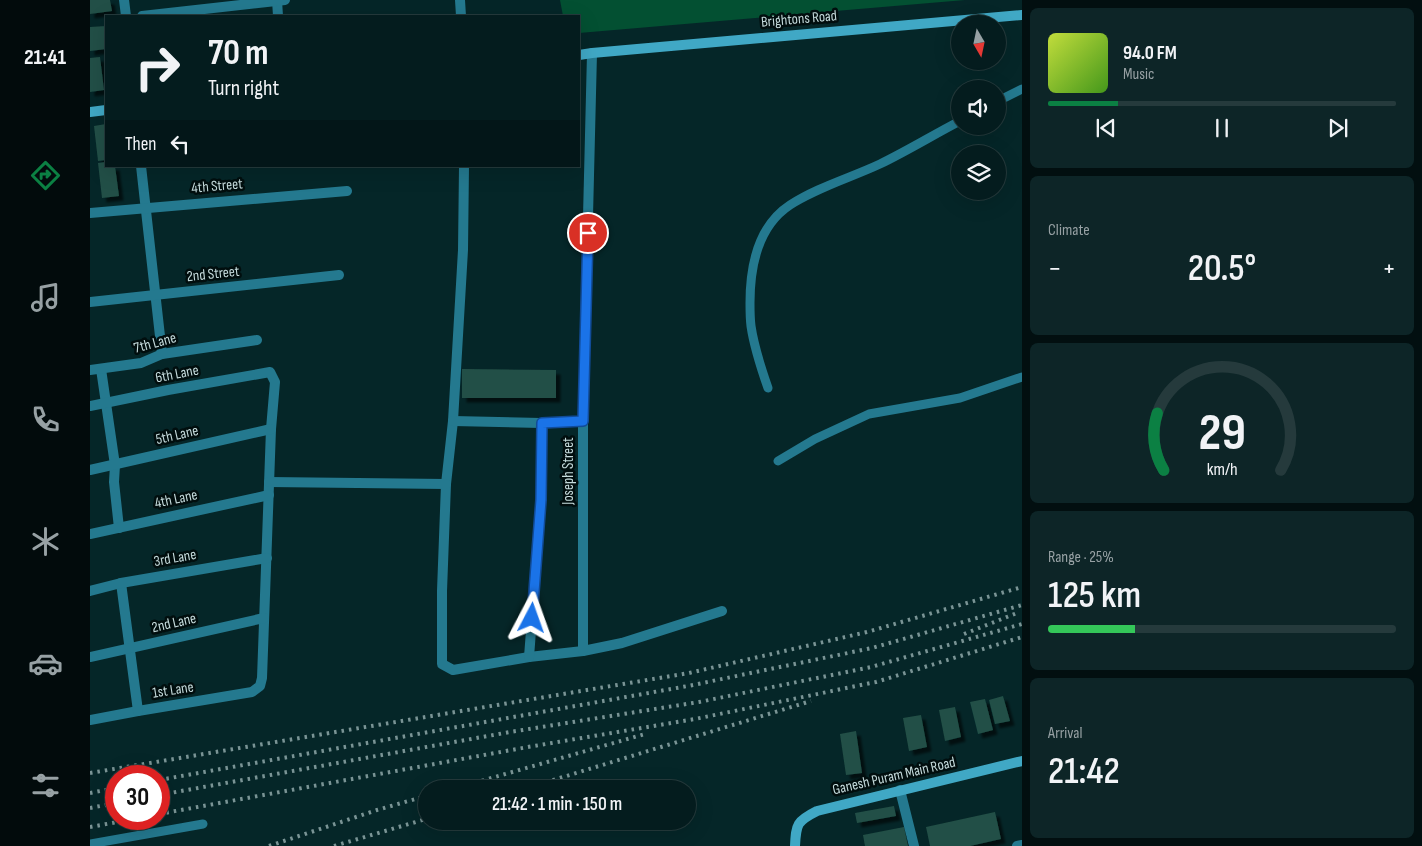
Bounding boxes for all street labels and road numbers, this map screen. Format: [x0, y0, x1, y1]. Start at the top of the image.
street label: Brightons Road [760, 6, 838, 32]
street label: 4th Street [191, 174, 244, 198]
street label: 2nd Street [186, 262, 241, 286]
street label: 7th Lane [132, 328, 178, 358]
street label: 6th Lane [154, 361, 200, 387]
street label: 5th Lane [154, 421, 200, 449]
street label: Joseph Street [559, 437, 578, 506]
street label: 4th Lane [153, 485, 199, 513]
street label: 3rd Lane [152, 545, 198, 571]
street label: 2nd Lane [150, 609, 198, 637]
street label: 1st Lane [151, 677, 195, 703]
street label: Ganesh Puram Main Road [831, 753, 957, 799]

